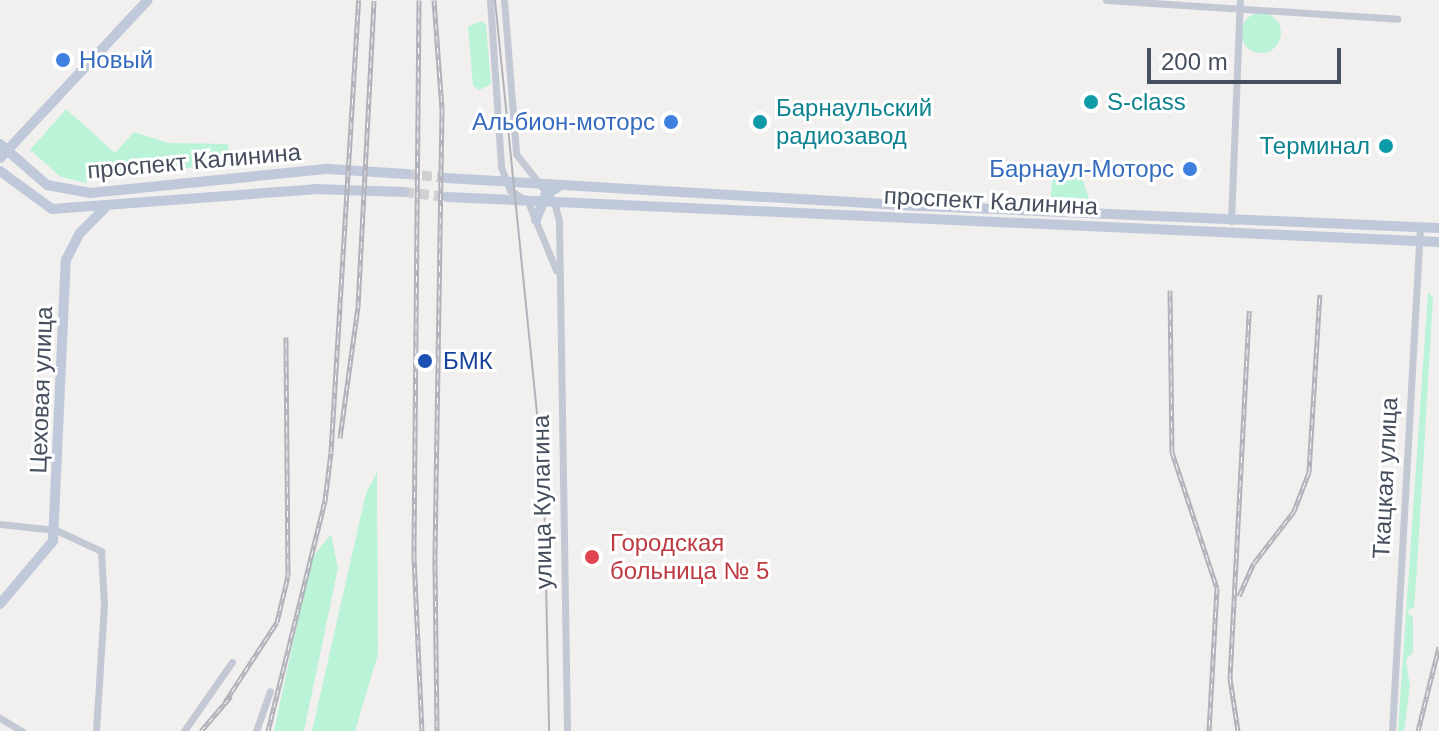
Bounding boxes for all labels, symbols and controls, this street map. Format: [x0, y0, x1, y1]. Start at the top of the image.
scale bar [1151, 32, 1345, 82]
place label: Новый [79, 46, 153, 74]
text: 200 m [1161, 48, 1228, 75]
marker: Новый [54, 51, 72, 69]
place label: S-class [1107, 88, 1186, 116]
marker: S-class [1082, 93, 1100, 111]
place label: Барнаульский радиозавод [776, 94, 932, 150]
place label: Альбион-моторс [472, 108, 655, 136]
marker: Альбион-моторс [662, 113, 680, 131]
marker: Барнаульский радиозавод [751, 113, 769, 131]
place label: Терминал [1259, 132, 1370, 160]
street label: проспект Калинина [86, 137, 302, 185]
marker: Терминал [1377, 137, 1395, 155]
place label: Барнаул-Моторс [989, 155, 1174, 183]
marker: Барнаул-Моторс [1181, 160, 1199, 178]
street label: проспект Калинина [883, 181, 1099, 221]
street label: Цеховая улица [24, 306, 58, 474]
place label: БМК [443, 347, 493, 375]
marker: БМК [414, 350, 436, 372]
street label: Ткацкая улица [1366, 396, 1404, 560]
street label: улица Кулагина [526, 415, 558, 589]
place label: Городская больница № 5 [610, 529, 769, 585]
marker: Городская больница № 5 [581, 546, 603, 568]

